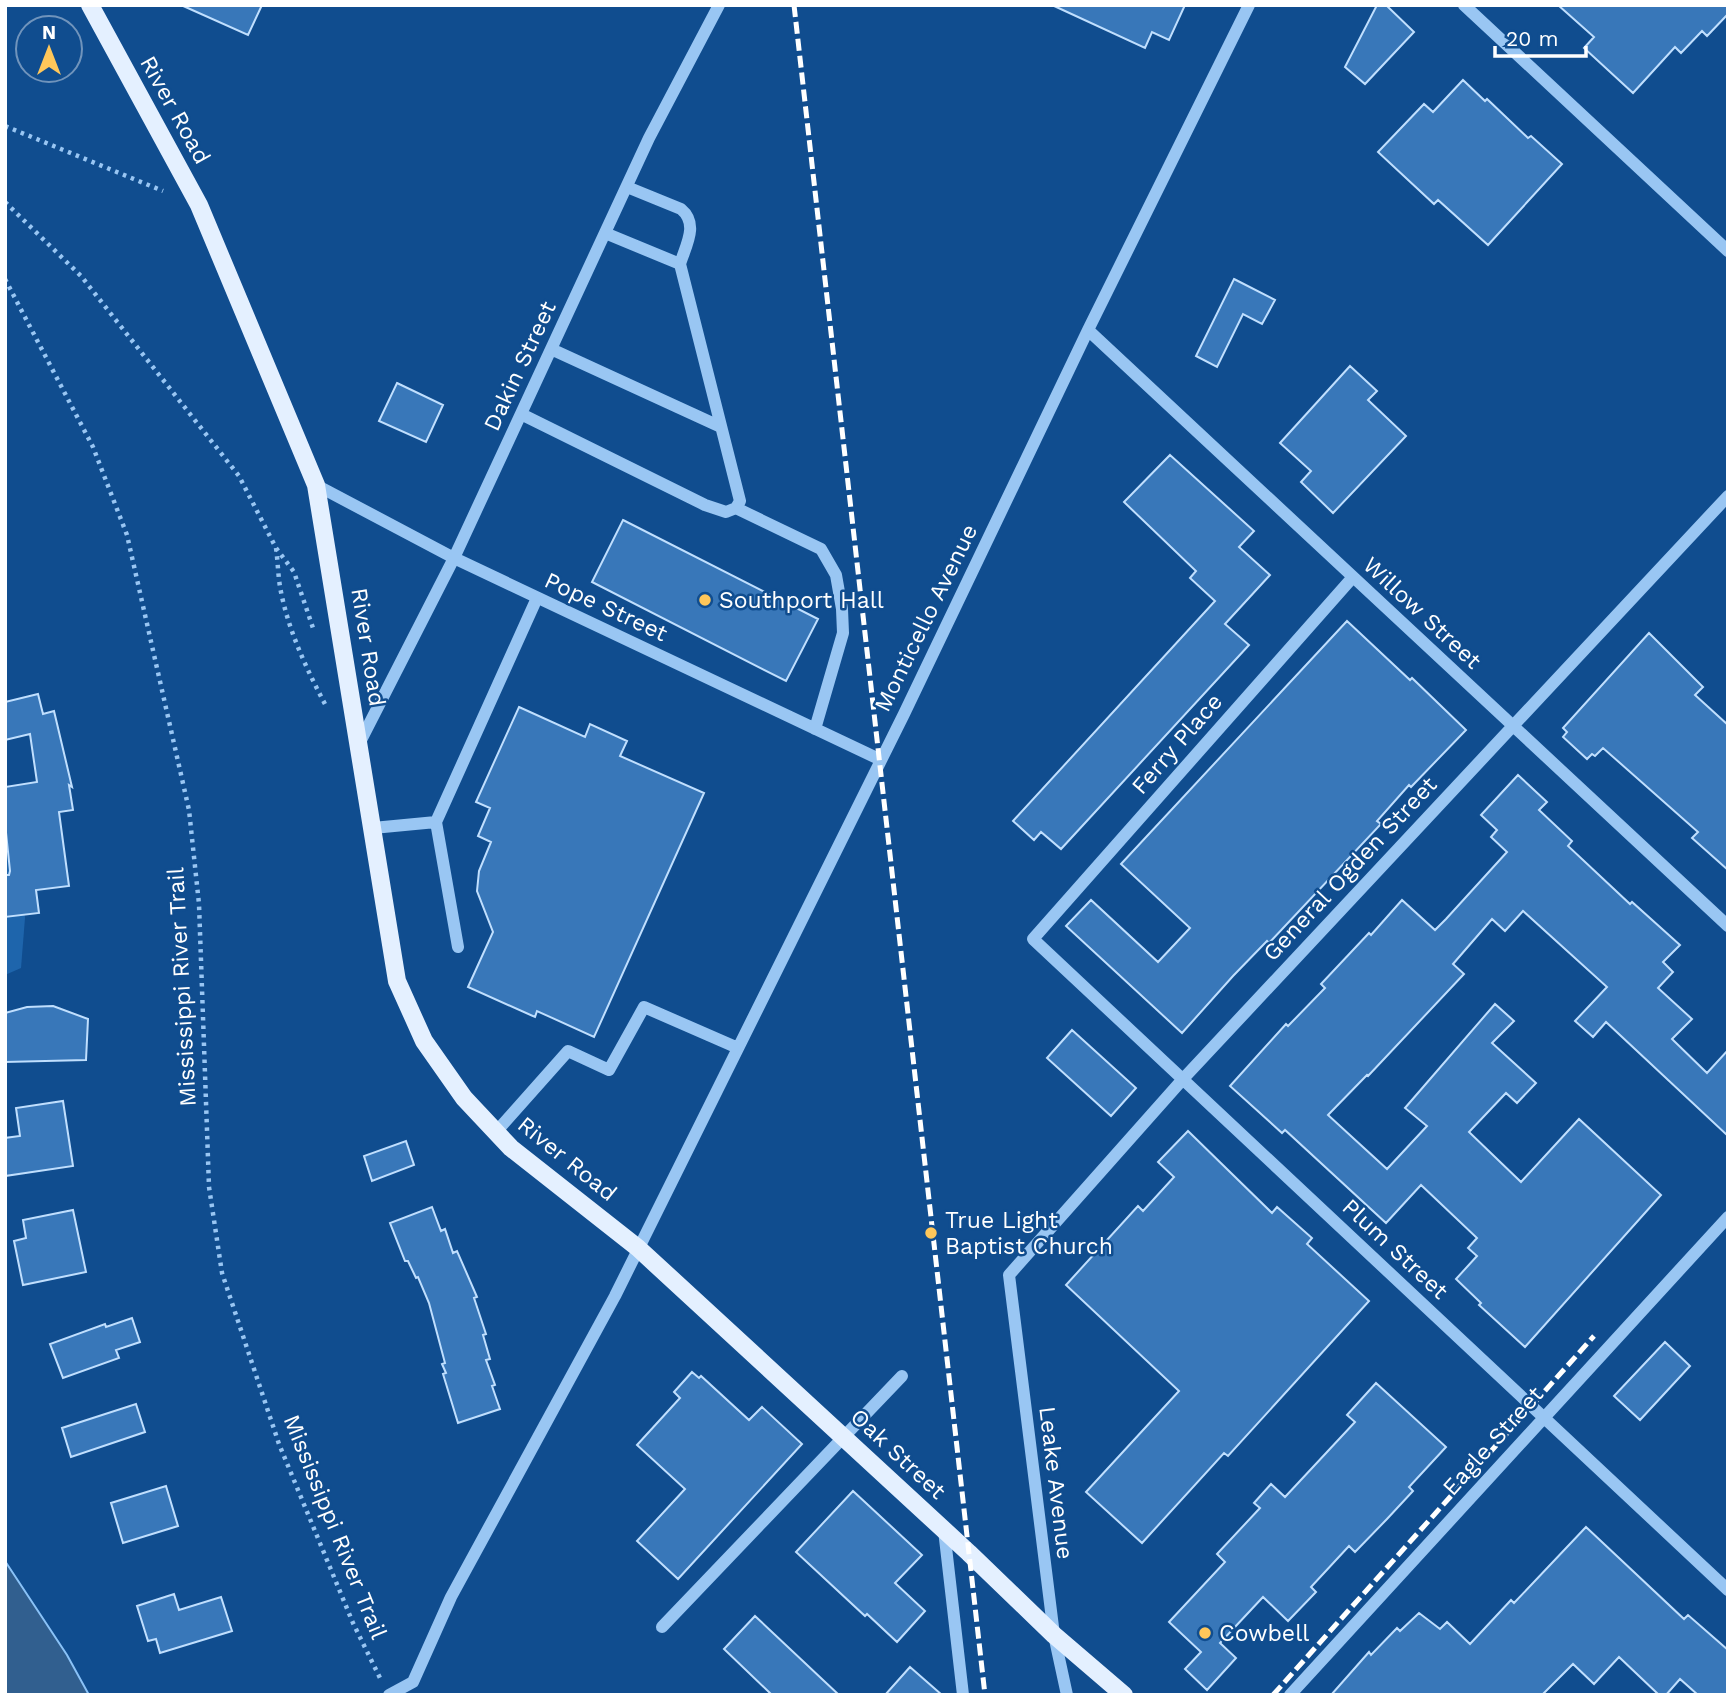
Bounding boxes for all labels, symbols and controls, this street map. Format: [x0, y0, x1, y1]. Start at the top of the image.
north arrow [14, 14, 84, 84]
scale bar [1495, 14, 1586, 58]
text: N [42, 21, 56, 44]
text: 20 m [1506, 26, 1558, 51]
street label: River Road [134, 51, 216, 169]
street label: Dakin Street [478, 296, 562, 435]
street label: Monticello Avenue [869, 520, 983, 716]
street label: Willow Street [1357, 551, 1487, 675]
street label: Pope Street [540, 567, 672, 647]
street label: River Road [345, 586, 391, 708]
place label: Southport Hall [719, 587, 884, 614]
marker: Southport Hall [697, 592, 713, 608]
street label: Ferry Place [1126, 688, 1228, 800]
street label: General Ogden Street [1258, 771, 1443, 967]
street label: Mississippi River Trail [162, 867, 202, 1107]
street label: River Road [512, 1111, 622, 1207]
street label: Plum Street [1337, 1193, 1454, 1305]
place label: True Light Baptist Church [945, 1207, 1113, 1260]
marker: True Light Baptist Church [923, 1225, 939, 1241]
street label: Eagle Street [1437, 1381, 1549, 1501]
street label: Oak Street [845, 1403, 951, 1505]
street label: Leake Avenue [1033, 1405, 1079, 1561]
street label: Mississippi River Trail [278, 1411, 392, 1643]
place label: Cowbell [1219, 1620, 1309, 1647]
marker: Cowbell [1197, 1625, 1213, 1641]

